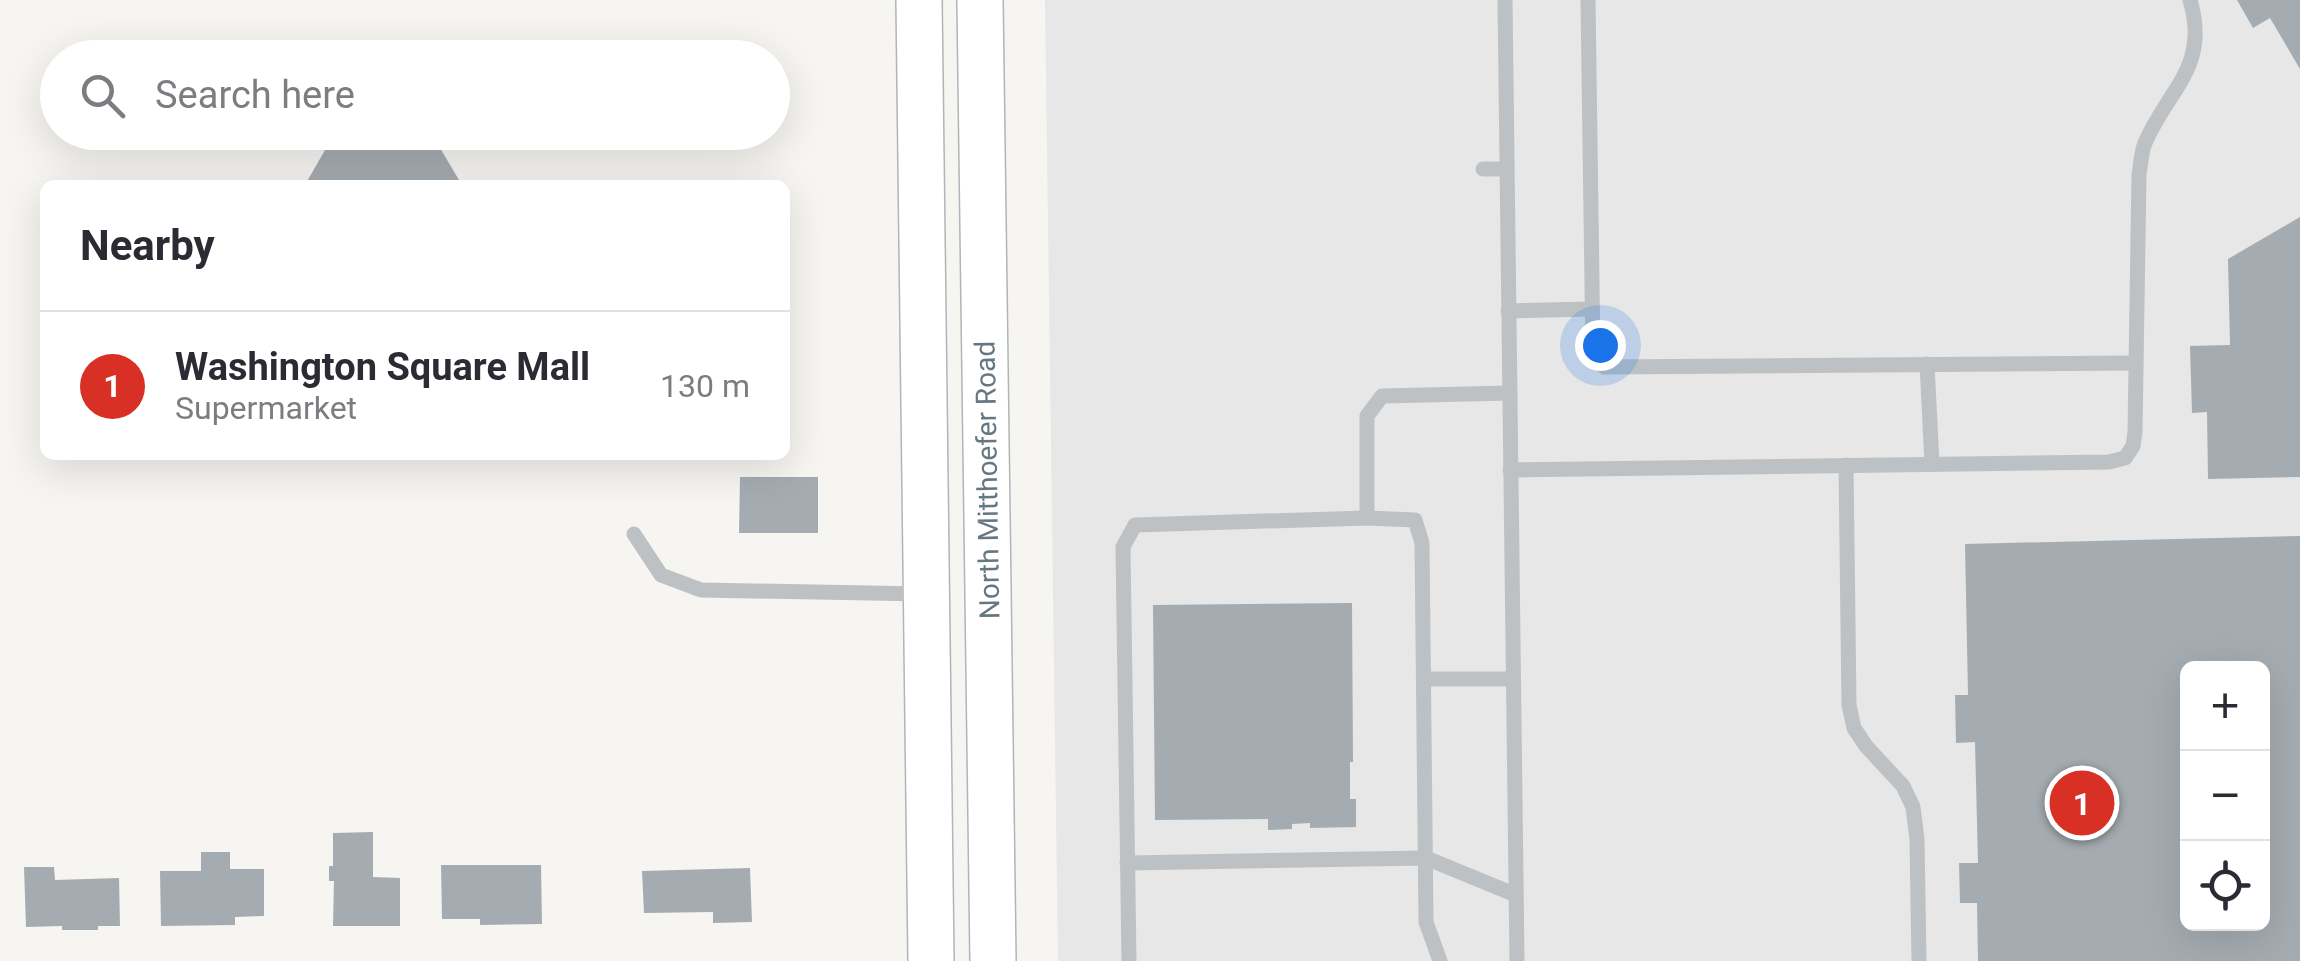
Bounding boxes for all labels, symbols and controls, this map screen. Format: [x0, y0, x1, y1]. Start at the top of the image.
search box [40, 40, 790, 150]
icon: search [75, 68, 130, 123]
text: Search here [155, 73, 355, 117]
text: Nearby [80, 221, 215, 270]
your location [1575, 320, 1626, 371]
street label: North Mitthoefer Road [969, 341, 1006, 619]
text: Washington Square Mall [175, 345, 590, 389]
text: 1 [103, 367, 122, 405]
text: 130 m [660, 367, 750, 405]
text: Supermarket [175, 389, 357, 427]
map controls [2180, 661, 2270, 931]
button: + [2180, 661, 2270, 751]
button: − [2180, 751, 2270, 841]
pin: 1 [2050, 766, 2114, 840]
button: locate [2180, 841, 2270, 931]

